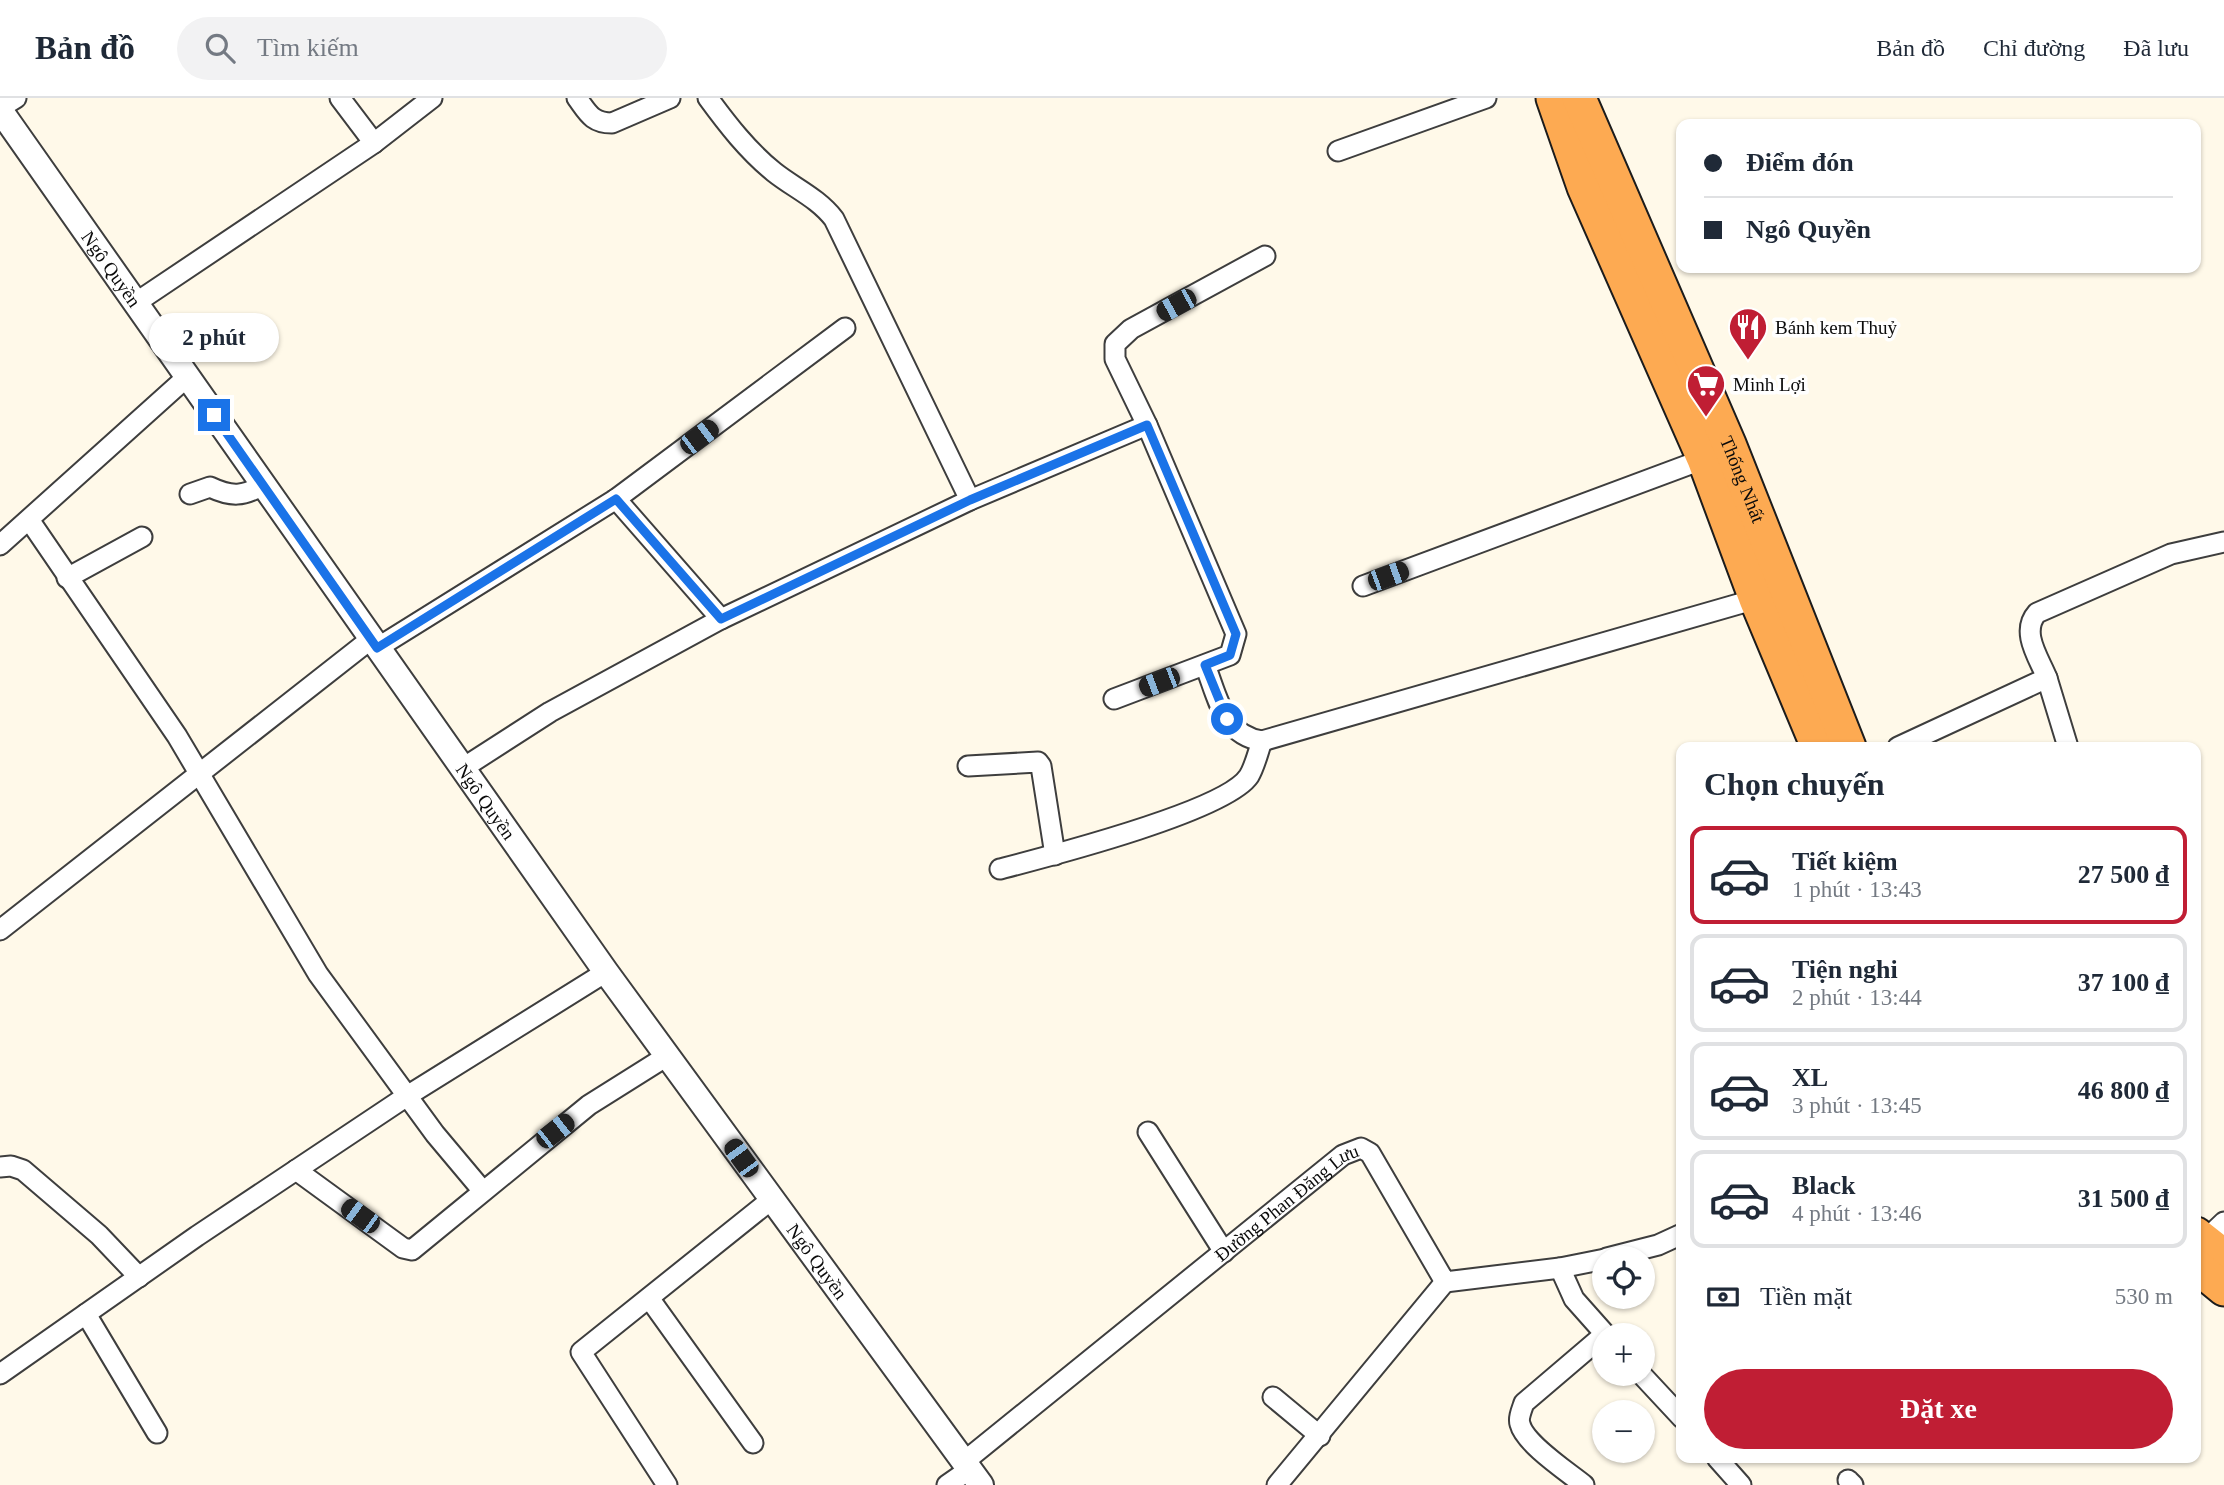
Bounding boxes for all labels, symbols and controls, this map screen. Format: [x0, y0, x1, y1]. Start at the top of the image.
search box [177, 17, 667, 80]
icon: search [201, 29, 239, 67]
text: Bản đồ [35, 30, 135, 66]
text: Tìm kiếm [257, 33, 359, 62]
text: Bản đồ [1876, 35, 1945, 61]
text: Chỉ đường [1983, 35, 2085, 61]
text: Đã lưu [2123, 35, 2189, 61]
text: Điểm đón [1746, 148, 1854, 177]
text: Ngô Quyền [1746, 215, 1871, 244]
street label: Ngô Quyền [78, 227, 146, 311]
car [1153, 286, 1200, 324]
restaurant icon: Bánh kem Thuỷ [1727, 306, 1769, 361]
callout: 2 phút [149, 314, 279, 362]
place label: Bánh kem Thuỷ [1775, 317, 1898, 338]
text: 2 phút [182, 325, 246, 350]
supermarket icon: Minh Lợi [1685, 363, 1727, 418]
place label: Minh Lợi [1733, 374, 1806, 395]
route end [198, 399, 230, 431]
car [676, 416, 723, 458]
street label: Thống Nhất [1716, 433, 1770, 526]
car [1365, 559, 1412, 593]
car [1136, 665, 1183, 699]
route start [1211, 703, 1243, 735]
street label: Ngô Quyền [452, 759, 520, 844]
text: Chọn chuyến [1704, 766, 1885, 802]
icon: car [1708, 844, 1771, 907]
text: Tiết kiệm [1792, 847, 1898, 876]
text: 27 500 ₫ [2078, 860, 2169, 889]
text: 1 phút · 13:43 [1792, 877, 1922, 902]
icon: car [1708, 952, 1771, 1015]
text: Tiện nghi [1792, 955, 1898, 984]
text: 37 100 ₫ [2078, 968, 2169, 997]
text: 2 phút · 13:44 [1792, 985, 1922, 1010]
icon: car [1708, 1060, 1771, 1123]
text: XL [1792, 1063, 1828, 1092]
text: 46 800 ₫ [2078, 1076, 2169, 1105]
text: 3 phút · 13:45 [1792, 1093, 1922, 1118]
car [532, 1110, 579, 1152]
car [721, 1135, 762, 1181]
street label: Đường Phan Đăng Lưu [1210, 1139, 1362, 1265]
icon: car [1708, 1168, 1771, 1231]
text: Black [1792, 1171, 1856, 1200]
text: 31 500 ₫ [2078, 1184, 2169, 1213]
car [337, 1195, 384, 1237]
text: 4 phút · 13:46 [1792, 1201, 1922, 1226]
street label: Ngô Quyền [783, 1219, 852, 1303]
map controls [1592, 1246, 1655, 1463]
button: locate [1592, 1246, 1655, 1309]
icon: cash [1704, 1278, 1742, 1316]
text: Tiền mặt [1760, 1282, 1852, 1311]
text: 530 m [2115, 1284, 2173, 1309]
button: + [1592, 1323, 1655, 1386]
button: Đặt xe [1704, 1369, 2173, 1449]
button: − [1592, 1400, 1655, 1463]

